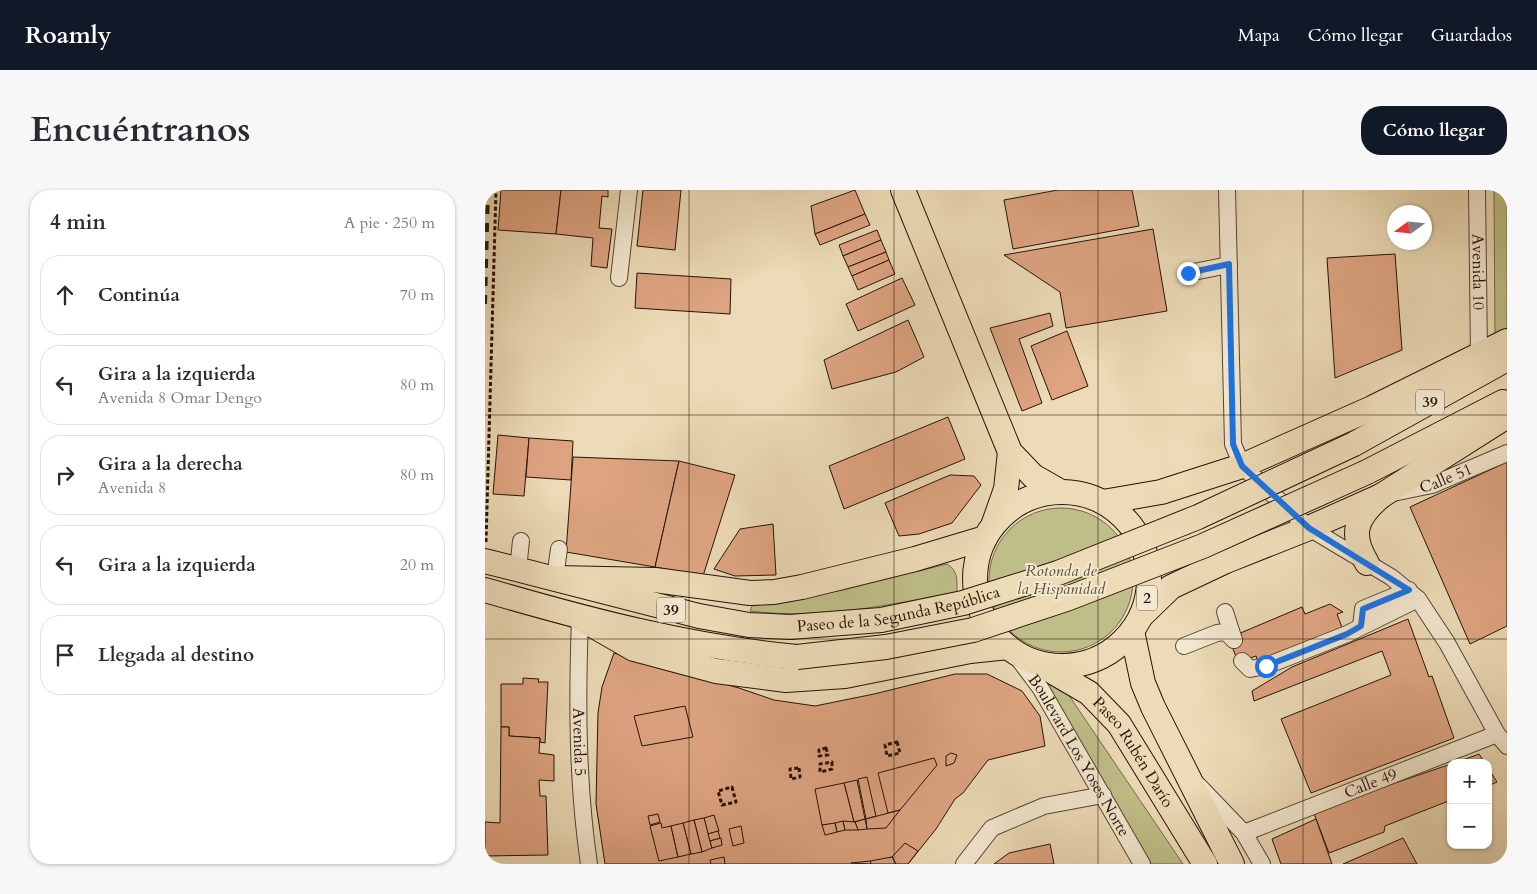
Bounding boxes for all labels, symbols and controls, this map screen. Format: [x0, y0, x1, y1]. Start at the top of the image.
text: Roamly [25, 19, 111, 52]
text: Mapa [1238, 23, 1280, 48]
text: Cómo llegar [1308, 23, 1403, 48]
text: Guardados [1431, 23, 1512, 48]
text: Encuéntranos [30, 106, 251, 154]
button: Cómo llegar [1361, 106, 1507, 155]
north arrow [1387, 205, 1432, 250]
text: 4 min [50, 208, 106, 237]
text: A pie · 250 m [344, 212, 435, 234]
street label: Avenida 10 [1467, 234, 1489, 310]
route end [1177, 262, 1200, 285]
icon: ahead [51, 281, 79, 309]
text: Continúa [98, 282, 180, 308]
text: 70 m [400, 284, 434, 306]
text: Gira a la izquierda [98, 361, 256, 387]
icon: left [51, 371, 79, 399]
text: 80 m [400, 374, 434, 396]
text: Avenida 8 Omar Dengo [98, 387, 262, 409]
road number: 39 [1416, 390, 1444, 414]
text: Gira a la derecha [98, 451, 243, 477]
street label: Calle 51 [1418, 458, 1476, 498]
icon: right [51, 461, 79, 489]
text: 80 m [400, 464, 434, 486]
text: Avenida 8 [98, 477, 166, 499]
icon: left [51, 551, 79, 579]
text: Gira a la izquierda [98, 552, 256, 578]
text: 20 m [400, 554, 434, 576]
park label: Rotonda de la Hispanidad [1017, 560, 1106, 600]
street label: Paseo de la Segunda República [796, 581, 1003, 637]
road number: 2 [1137, 586, 1157, 610]
road number: 39 [657, 598, 685, 622]
icon: arrive [51, 641, 79, 669]
text: Llegada al destino [98, 642, 254, 668]
route start [1255, 655, 1278, 678]
street label: Boulevard Los Yoses Norte [1023, 670, 1135, 841]
street label: Paseo Rubén Darío [1088, 692, 1179, 812]
street label: Avenida 5 [567, 708, 591, 777]
map controls [1447, 759, 1492, 849]
button: + [1447, 759, 1492, 804]
street label: Calle 49 [1341, 763, 1400, 804]
button: − [1447, 804, 1492, 849]

